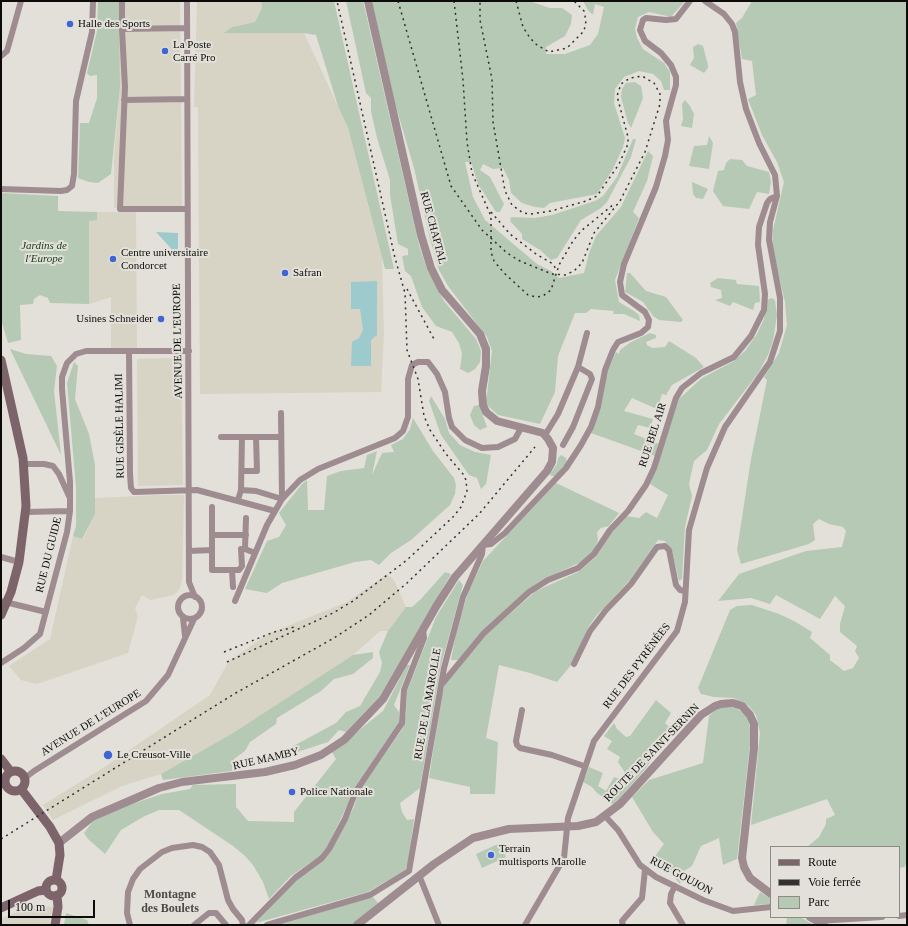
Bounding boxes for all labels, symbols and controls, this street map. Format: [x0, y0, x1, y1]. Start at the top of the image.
place label: Halle des Sports [78, 17, 150, 31]
marker: Halle des Sports [65, 19, 75, 29]
place label: La Poste Carré Pro [173, 38, 215, 64]
marker: La Poste Carré Pro [160, 46, 170, 56]
street label: RUE CHAPTAL [417, 190, 449, 266]
park label: Jardins de l'Europe [21, 239, 67, 265]
place label: Centre universitaire Condorcet [121, 246, 208, 272]
marker: Centre universitaire Condorcet [108, 254, 118, 264]
place label: Safran [293, 266, 322, 280]
marker: Safran [280, 268, 290, 278]
street label: AVENUE DE L'EUROPE [170, 283, 186, 399]
place label: Usines Schneider [76, 312, 153, 326]
marker: Usines Schneider [156, 314, 166, 324]
street label: RUE GISÈLE HALIMI [112, 373, 128, 479]
street label: RUE BEL AIR [636, 401, 670, 469]
street label: RUE DU GUIDE [33, 516, 65, 594]
street label: RUE DES PYRÉNÉES [600, 621, 674, 711]
street label: RUE DE LA MAROLLE [412, 647, 444, 761]
street label: AVENUE DE L'EUROPE [39, 687, 143, 759]
street label: ROUTE DE SAINT-SERNIN [602, 701, 702, 805]
street label: RUE MAMBY [232, 745, 300, 773]
place label: Le Creusot-Ville [117, 748, 191, 762]
marker: Le Creusot-Ville [102, 749, 114, 761]
place label: Police Nationale [300, 785, 373, 799]
marker: Police Nationale [287, 787, 297, 797]
place label: Terrain multisports Marolle [499, 842, 586, 868]
legend [770, 846, 900, 918]
marker: Terrain multisports Marolle [486, 850, 496, 860]
street label: RUE GOUJON [648, 854, 714, 898]
text: Route [808, 855, 837, 869]
text: Voie ferrée [808, 875, 861, 889]
district label: Montagne des Boulets [141, 888, 199, 916]
scale bar [10, 892, 97, 918]
text: Parc [808, 895, 829, 909]
text: 100 m [15, 900, 45, 914]

